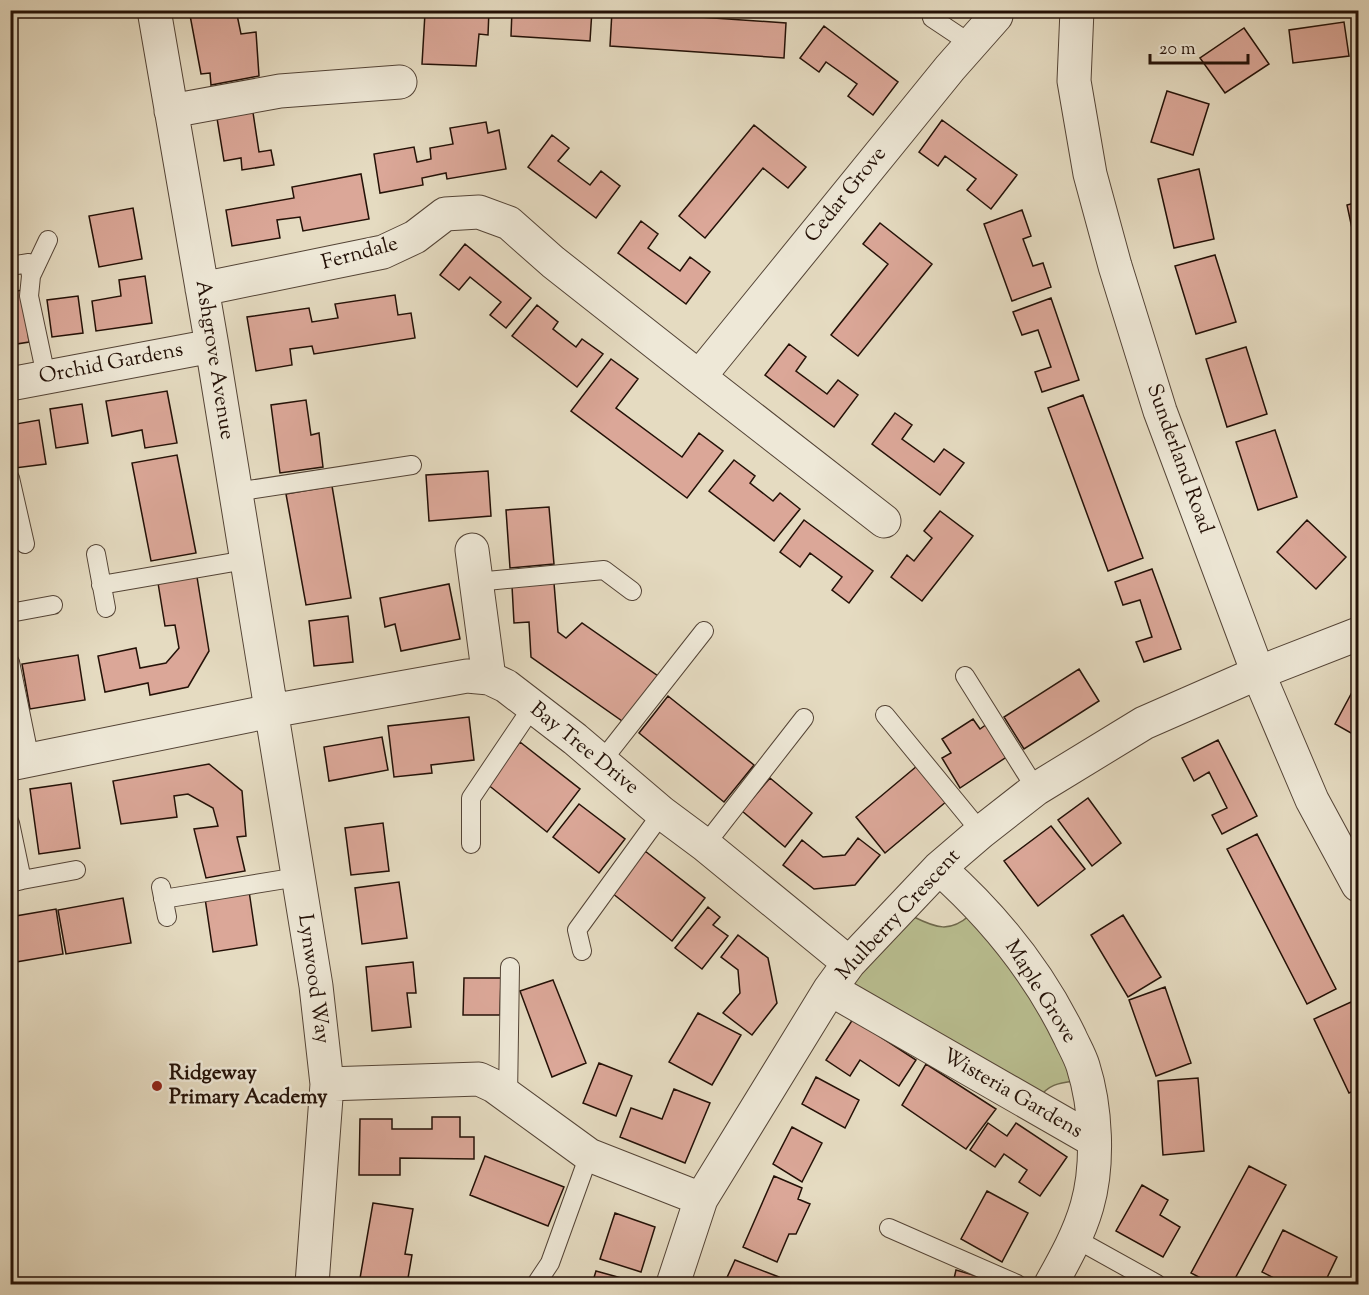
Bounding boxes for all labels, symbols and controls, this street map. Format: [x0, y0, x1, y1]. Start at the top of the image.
scale bar [1150, 27, 1248, 65]
text: 20 m [1159, 37, 1196, 63]
street label: Cedar Grove [798, 141, 894, 249]
street label: Ferndale [318, 229, 402, 279]
street label: Ashgrove Avenue [187, 278, 241, 442]
street label: Orchid Gardens [36, 335, 186, 393]
street label: Sunderland Road [1138, 380, 1220, 538]
street label: Bay Tree Drive [523, 696, 645, 802]
street label: Mulberry Crescent [830, 843, 968, 987]
street label: Lynwood Way [289, 912, 337, 1046]
street label: Maple Grove [996, 935, 1084, 1049]
street label: Wisteria Gardens [936, 1042, 1088, 1146]
place label: Ridgeway Primary Academy [169, 1059, 328, 1113]
marker: Ridgeway Primary Academy [150, 1079, 164, 1093]

